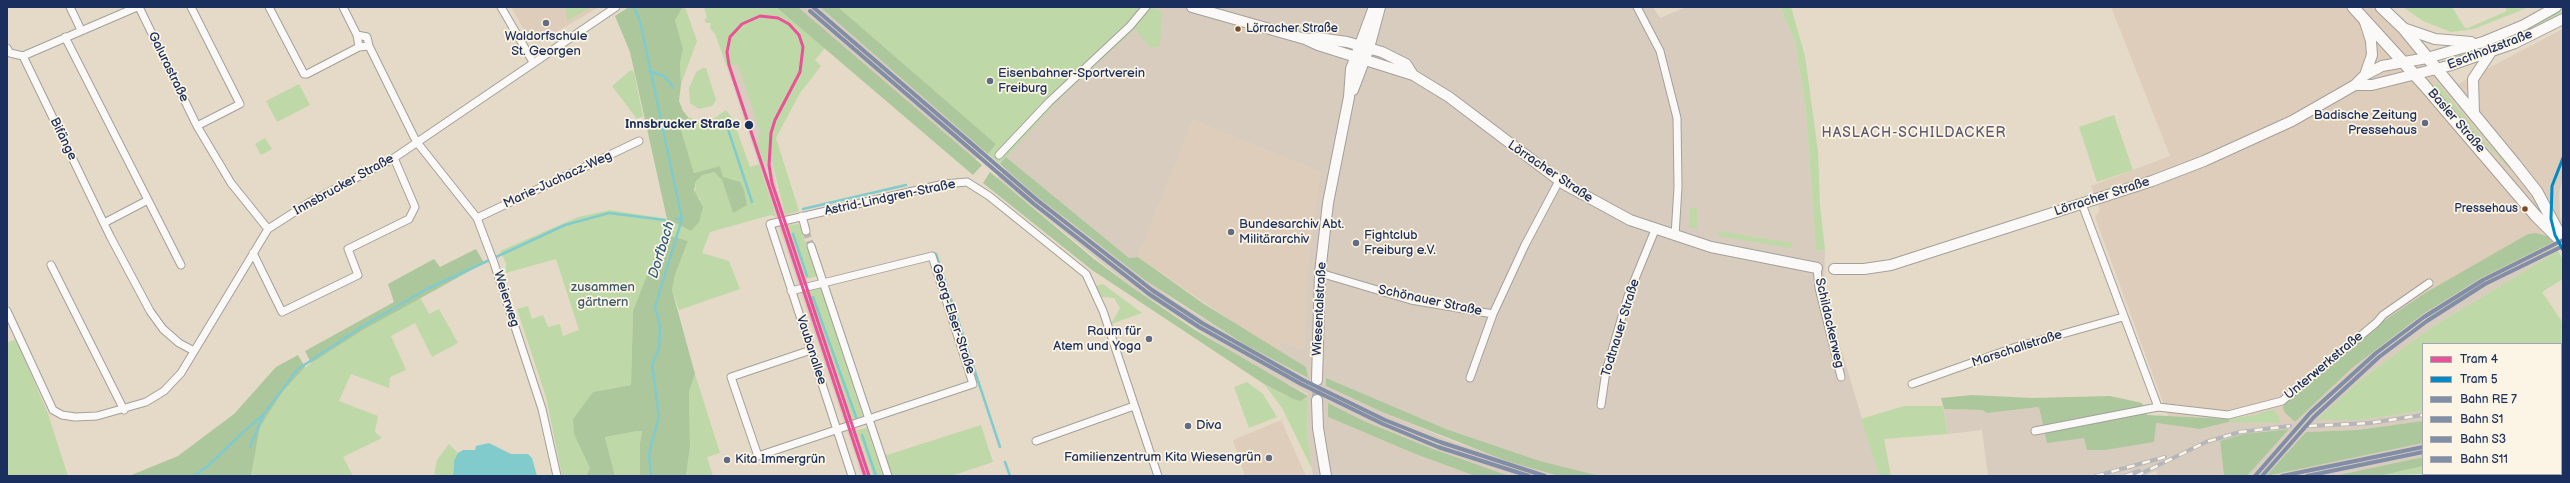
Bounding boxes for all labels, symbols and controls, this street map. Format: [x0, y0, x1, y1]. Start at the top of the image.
marker: Waldorfschule St. Georgen [541, 18, 551, 28]
place label: Lörracher Straße [1246, 22, 1338, 36]
marker: Lörracher Straße [1233, 24, 1243, 34]
street label: Eschholzstraße [2445, 27, 2535, 73]
street label: Galurastraße [144, 29, 192, 105]
place label: Waldorfschule St. Georgen [505, 29, 587, 60]
place label: Eisenbahner-Sportverein Freiburg [998, 66, 1145, 97]
marker: Eisenbahner-Sportverein Freiburg [985, 76, 995, 86]
street label: Basler Straße [2424, 86, 2488, 156]
place label: Badische Zeitung Pressehaus [2314, 108, 2417, 139]
street label: Bifänge [46, 115, 80, 163]
place label: Innsbrucker Straße [625, 117, 740, 133]
marker: Badische Zeitung Pressehaus [2420, 118, 2430, 128]
marker: Innsbrucker Straße [743, 119, 755, 131]
district label: HASLACH-SCHILDACKER [1822, 125, 2006, 141]
street label: Lörracher Straße [1504, 138, 1596, 206]
street label: Marie-Juchacz-Weg [501, 148, 615, 212]
street label: Innsbrucker Straße [291, 151, 397, 219]
street label: Lörracher Straße [2052, 174, 2152, 220]
street label: Astrid-Lindgren-Straße [823, 176, 957, 220]
place label: Pressehaus [2454, 202, 2518, 216]
marker: Pressehaus [2520, 204, 2530, 214]
place label: Bundesarchiv Abt. Militärarchiv [1239, 217, 1344, 248]
water label: Dorfbach [645, 220, 679, 280]
marker: Bundesarchiv Abt. Militärarchiv [1226, 227, 1236, 237]
place label: Fightclub Freiburg e.V. [1364, 228, 1436, 259]
marker: Fightclub Freiburg e.V. [1351, 238, 1361, 248]
street label: Wiesentalstraße [1310, 261, 1330, 357]
street label: Georg-Elser-Straße [928, 262, 978, 376]
street label: Weierweg [490, 269, 522, 329]
street label: Schildackerweg [1811, 276, 1847, 370]
street label: Todtnauer Straße [1599, 277, 1643, 379]
park label: zusammen gärtnern [571, 280, 635, 311]
street label: Schönauer Straße [1377, 282, 1483, 320]
street label: Vaubanallee [792, 313, 830, 387]
place label: Raum für Atem und Yoga [1053, 324, 1141, 355]
street label: Marschallstraße [1970, 327, 2064, 371]
street label: Unterwerkstraße [2282, 329, 2366, 403]
marker: Raum für Atem und Yoga [1144, 334, 1154, 344]
legend [2422, 343, 2562, 475]
text: Tram 4 [2460, 352, 2498, 367]
text: Tram 5 [2460, 372, 2498, 387]
text: Bahn RE 7 [2460, 392, 2517, 407]
text: Bahn S1 [2460, 412, 2503, 427]
place label: Diva [1196, 418, 1222, 434]
marker: Diva [1183, 421, 1193, 431]
text: Bahn S3 [2460, 432, 2506, 447]
place label: Familienzentrum Kita Wiesengrün [1064, 450, 1261, 466]
place label: Kita Immergrün [735, 452, 825, 468]
text: Bahn S11 [2460, 452, 2508, 467]
marker: Familienzentrum Kita Wiesengrün [1264, 453, 1274, 463]
marker: Kita Immergrün [722, 455, 732, 465]

